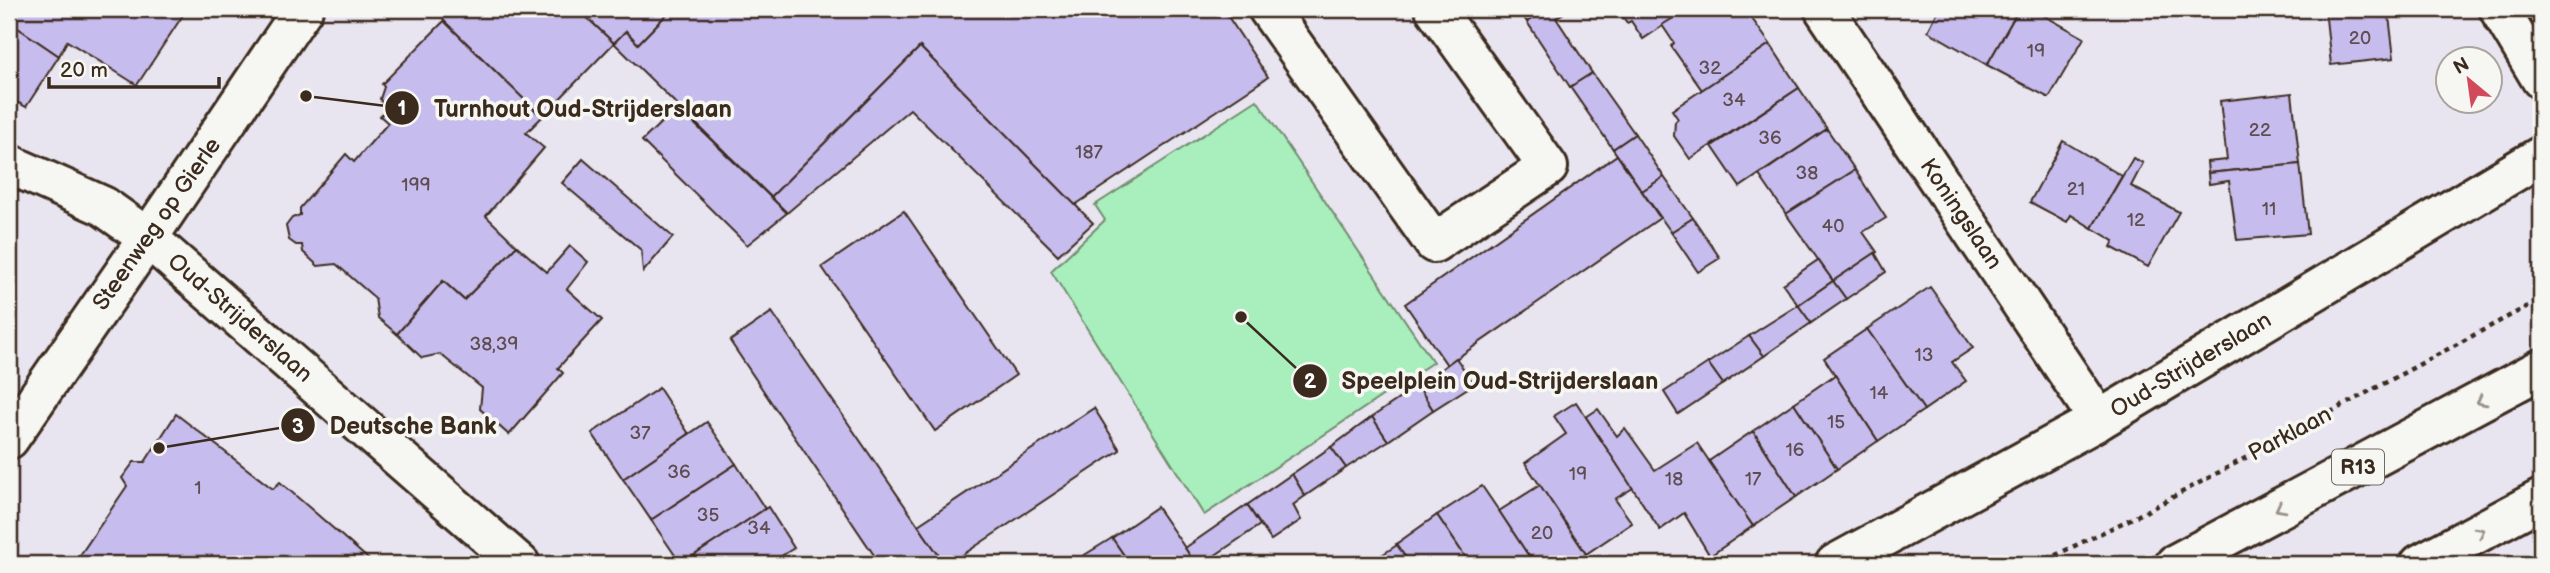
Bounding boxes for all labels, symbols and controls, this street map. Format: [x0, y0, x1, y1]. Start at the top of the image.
house number: 20 [2349, 27, 2371, 50]
house number: 19 [2027, 40, 2045, 63]
scale bar [49, 46, 219, 90]
north arrow [2434, 46, 2504, 116]
text: N [2450, 53, 2473, 80]
house number: 32 [1699, 57, 1722, 80]
text: 20 m [60, 58, 108, 83]
callout: Turnhout Oud-Strijderslaan [385, 86, 746, 131]
house number: 34 [1722, 89, 1746, 112]
text: Turnhout Oud-Strijderslaan [434, 95, 732, 124]
text: 1 [398, 96, 406, 121]
house number: 22 [2249, 119, 2272, 142]
house number: 36 [1758, 127, 1782, 150]
street label: Steenweg op Gierle [87, 132, 227, 316]
house number: 187 [1075, 141, 1104, 164]
street label: Koningslaan [1914, 153, 2008, 275]
house number: 38 [1796, 162, 1818, 185]
house number: 199 [401, 174, 431, 197]
house number: 21 [2067, 178, 2085, 201]
house number: 11 [2262, 198, 2276, 221]
house number: 12 [2127, 209, 2146, 232]
house number: 40 [1822, 215, 1844, 238]
street label: Oud-Strijderslaan [162, 248, 318, 388]
street label: Oud-Strijderslaan [2106, 306, 2276, 424]
house number: 38,39 [470, 333, 518, 356]
house number: 13 [1914, 344, 1934, 367]
callout: Speelplein Oud-Strijderslaan [1293, 359, 1672, 404]
text: Speelplein Oud-Strijderslaan [1342, 367, 1658, 396]
text: 2 [1304, 369, 1317, 394]
house number: 14 [1870, 382, 1889, 405]
one-way arrow [2476, 393, 2488, 406]
street label: Parklaan [2244, 400, 2336, 468]
callout: Deutsche Bank [280, 403, 510, 448]
house number: 15 [1827, 411, 1845, 434]
text: Deutsche Bank [330, 412, 497, 441]
text: 3 [292, 414, 304, 439]
house number: 37 [629, 422, 651, 445]
house number: 16 [1786, 439, 1804, 462]
road number: R13 [2332, 449, 2384, 484]
house number: 36 [667, 461, 691, 484]
house number: 19 [1569, 463, 1587, 486]
house number: 18 [1665, 468, 1683, 491]
house number: 17 [1745, 468, 1762, 491]
house number: 1 [194, 477, 202, 500]
one-way arrow [2275, 500, 2288, 513]
house number: 35 [697, 504, 719, 527]
house number: 34 [747, 517, 771, 540]
house number: 20 [1531, 522, 1553, 545]
one-way arrow [2473, 527, 2485, 540]

